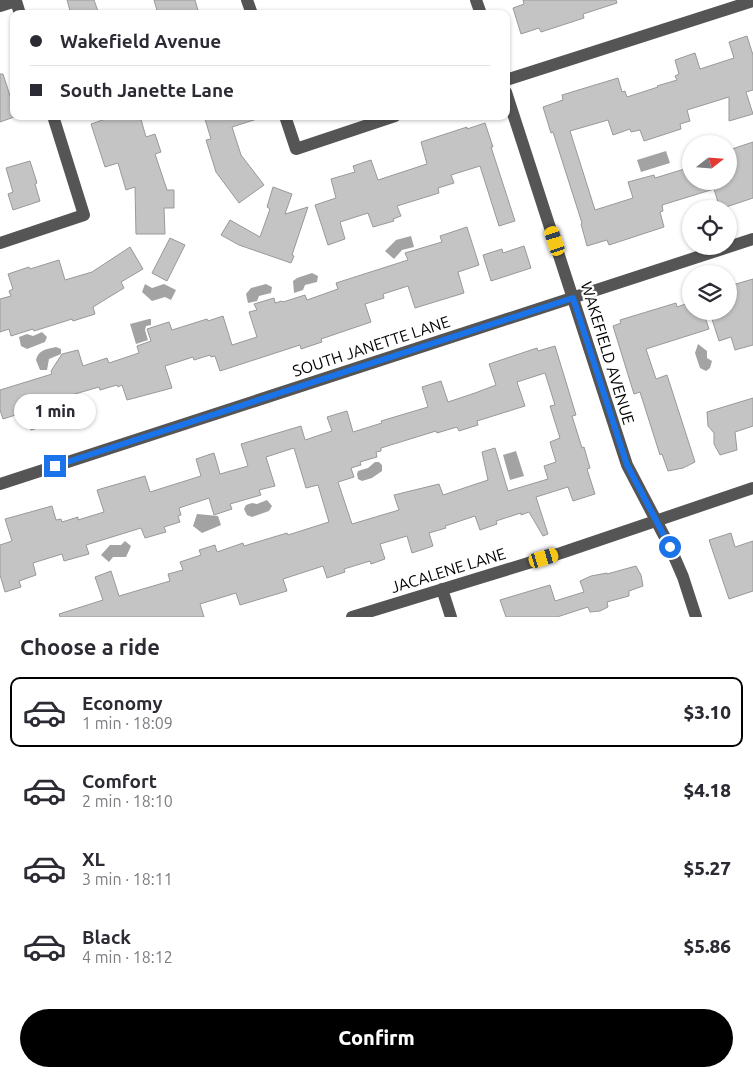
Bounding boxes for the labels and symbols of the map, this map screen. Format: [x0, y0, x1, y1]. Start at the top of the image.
north arrow [682, 135, 738, 190]
car [543, 224, 566, 258]
street label: WAKEFIELD AVENUE [578, 279, 638, 427]
street label: SOUTH JANETTE LANE [290, 312, 452, 380]
callout: 1 min [14, 394, 96, 428]
route end [44, 455, 66, 477]
route start [659, 536, 681, 558]
street label: JACALENE LANE [388, 544, 508, 596]
car [527, 546, 560, 570]

